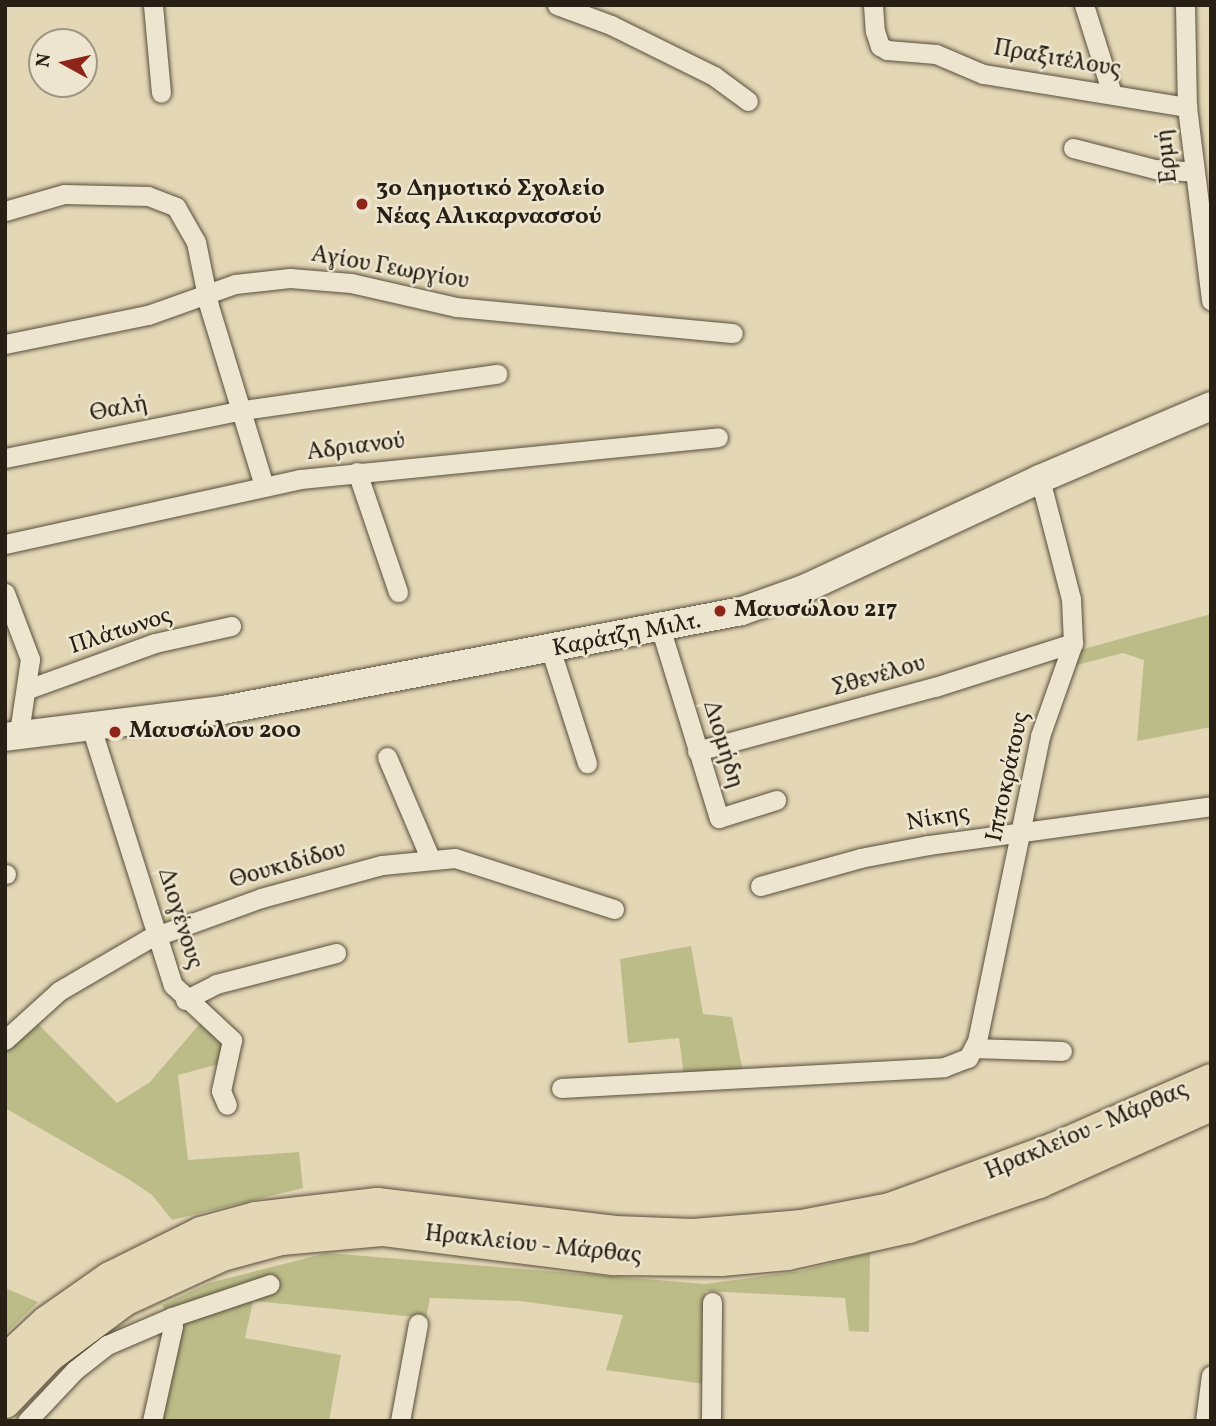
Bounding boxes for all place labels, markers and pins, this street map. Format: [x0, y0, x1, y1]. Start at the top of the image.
place label: 3ο Δημοτικό Σχολείο Νέας Αλικαρνασσού [376, 176, 605, 232]
marker: 3ο Δημοτικό Σχολείο Νέας Αλικαρνασσού [354, 196, 370, 212]
place label: Μαυσώλου 217 [734, 597, 898, 625]
marker: Μαυσώλου 217 [712, 603, 728, 619]
place label: Μαυσώλου 200 [129, 718, 301, 746]
marker: Μαυσώλου 200 [107, 724, 123, 740]

